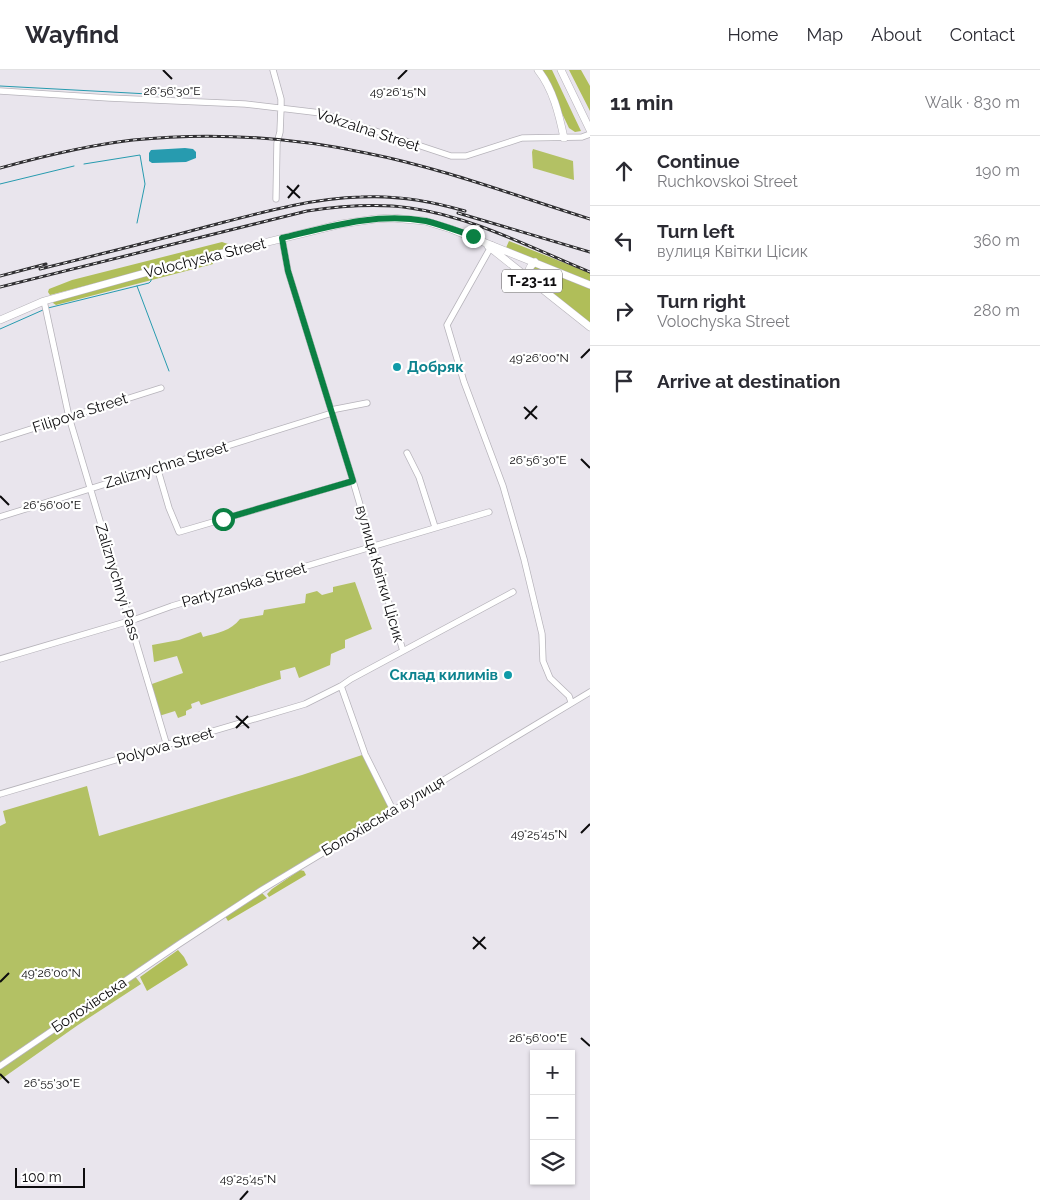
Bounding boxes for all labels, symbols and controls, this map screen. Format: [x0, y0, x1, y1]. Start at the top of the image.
text: Wayfind [25, 20, 119, 49]
text: Home [727, 24, 778, 45]
text: Map [806, 24, 843, 45]
text: About [871, 24, 922, 45]
text: Contact [950, 24, 1015, 45]
text: 26°56'30"E [143, 84, 201, 98]
text: 49°26'15"N [370, 85, 426, 99]
text: 11 min [610, 90, 673, 115]
text: Walk · 830 m [925, 93, 1020, 112]
street label: Vokzalna Street [314, 105, 422, 155]
text: Continue [657, 150, 740, 172]
icon: ahead [610, 157, 638, 185]
text: 190 m [975, 161, 1020, 180]
text: Ruchkovskoi Street [657, 172, 798, 191]
text: Turn left [657, 220, 734, 242]
route end [462, 225, 485, 248]
icon: left [610, 227, 638, 255]
text: 360 m [973, 231, 1020, 250]
street label: Volochyska Street [142, 234, 268, 282]
text: вулиця Квітки Цісик [657, 242, 808, 261]
road number: Т-23-11 [502, 270, 562, 292]
text: Turn right [657, 290, 746, 312]
icon: right [610, 297, 638, 325]
text: 280 m [974, 301, 1020, 320]
text: Volochyska Street [657, 312, 790, 331]
text: 49°26'00"N [509, 351, 569, 365]
place label: Добряк [407, 358, 464, 376]
marker: Добряк [391, 361, 403, 373]
icon: arrive [610, 367, 638, 395]
text: Arrive at destination [657, 370, 841, 392]
street label: Filipova Street [30, 389, 130, 437]
street label: Zaliznychna Street [102, 438, 230, 492]
text: 26°56'30"E [509, 453, 567, 467]
text: 26°56'00"E [23, 498, 81, 512]
street label: вулиця Квітки Цісик [352, 503, 408, 645]
route start [212, 508, 235, 531]
street label: Zaliznychnyi Pass [92, 521, 144, 643]
street label: Partyzanska Street [180, 559, 308, 611]
place label: Склад килимів [389, 666, 498, 684]
marker: Склад килимів [502, 669, 514, 681]
street label: Polyova Street [115, 724, 215, 768]
street label: Болохівська вулиця [318, 772, 448, 860]
text: 49°25'45"N [511, 827, 567, 841]
text: 49°26'00"N [21, 966, 81, 980]
street label: Болохівська [48, 973, 130, 1037]
text: 26°56'00"E [509, 1031, 567, 1045]
map controls [530, 1050, 575, 1185]
button: + [530, 1050, 575, 1095]
text: 26°55'30"E [24, 1076, 80, 1090]
button: − [530, 1095, 575, 1140]
button: layers [530, 1140, 575, 1185]
scale bar [15, 1165, 85, 1188]
text: 100 m [22, 1169, 62, 1185]
text: 49°25'45"N [220, 1172, 276, 1186]

